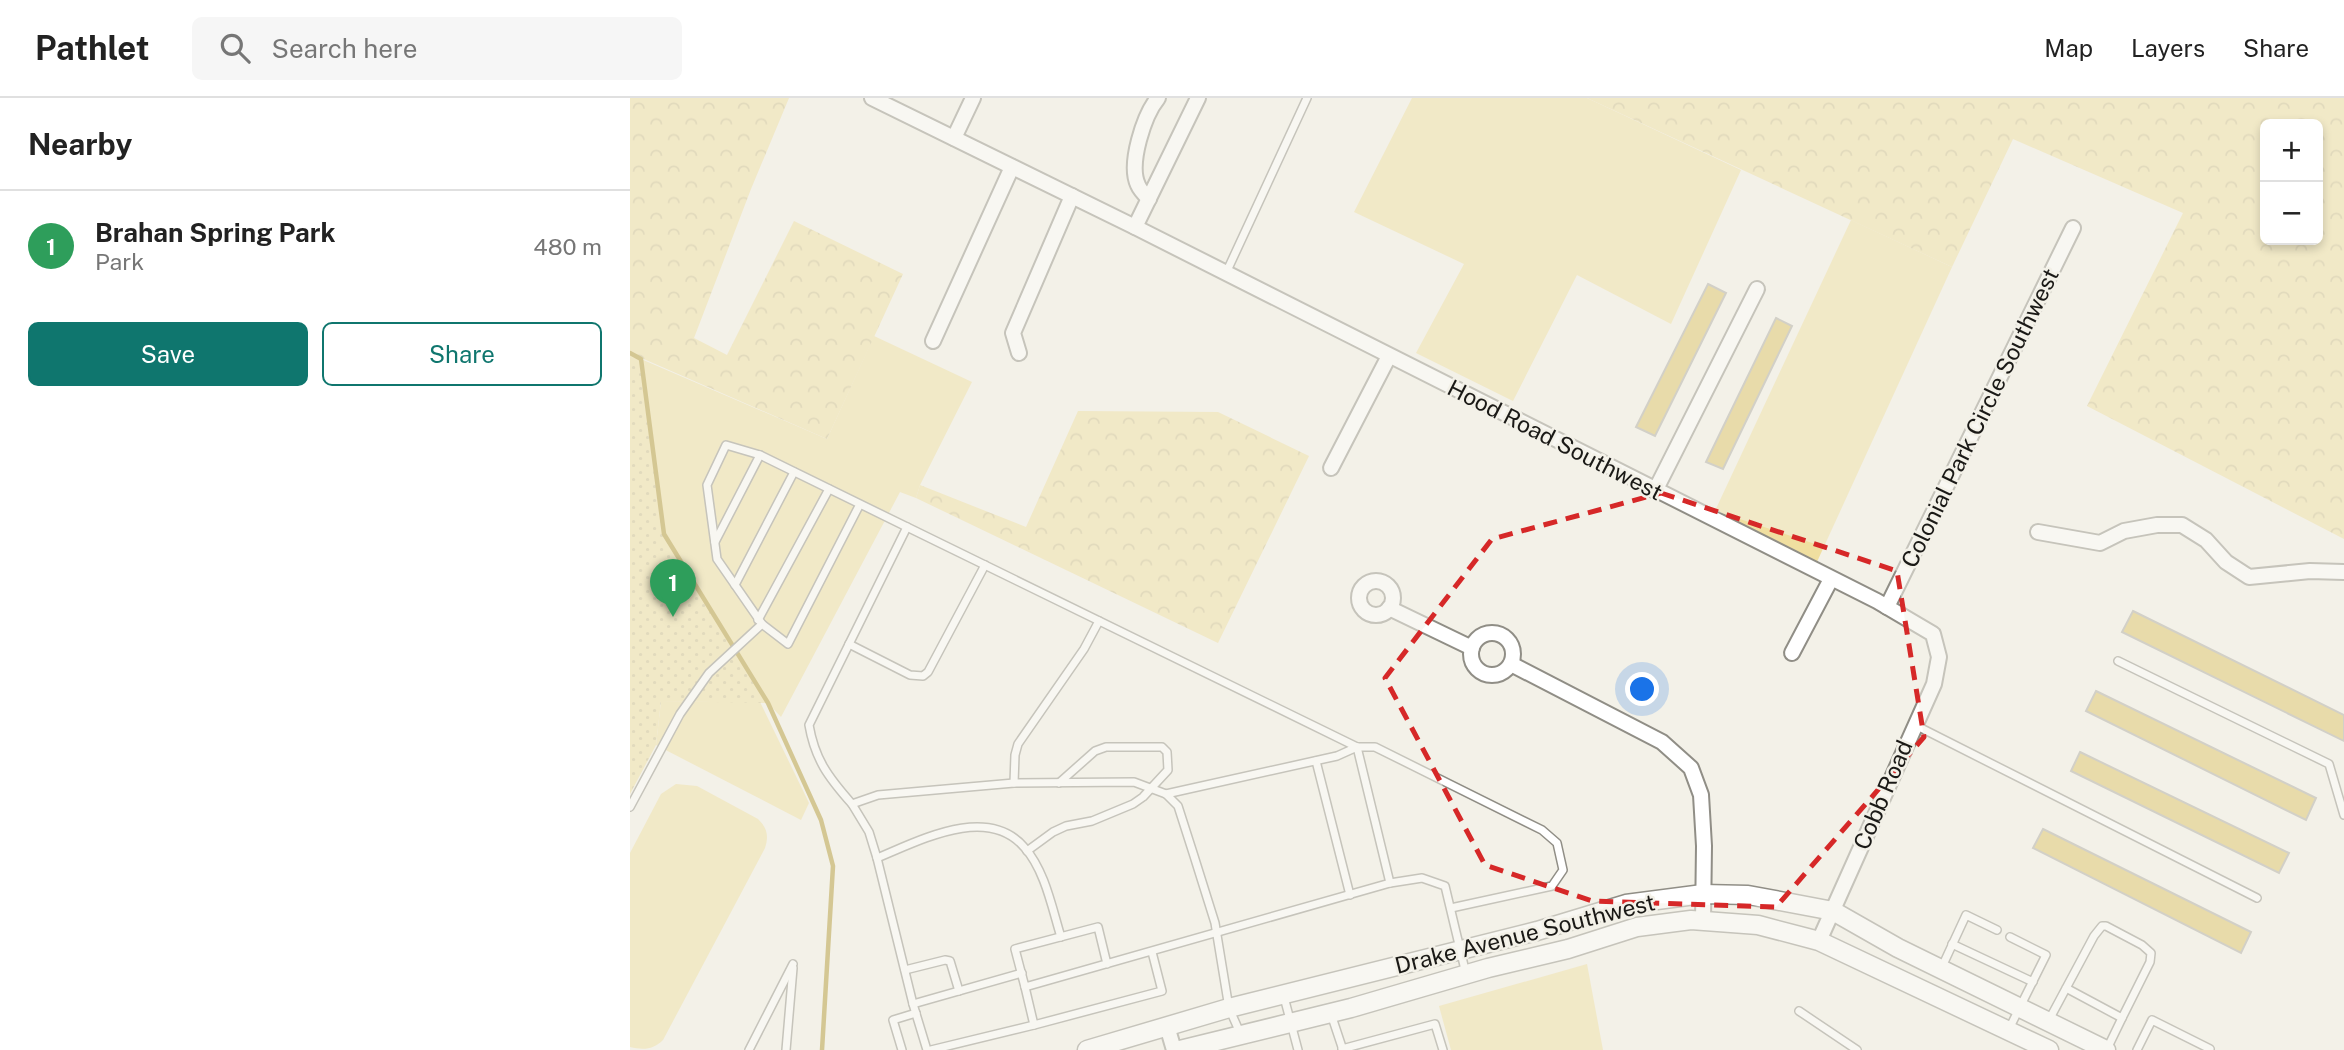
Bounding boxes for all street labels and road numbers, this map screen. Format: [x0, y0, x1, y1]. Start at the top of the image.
street label: Colonial Park Circle Southwest [1895, 264, 2064, 572]
street label: Hood Road Southwest [1443, 374, 1667, 505]
street label: Cobb Road [1847, 736, 1918, 854]
street label: Drake Avenue Southwest [1392, 888, 1658, 979]

